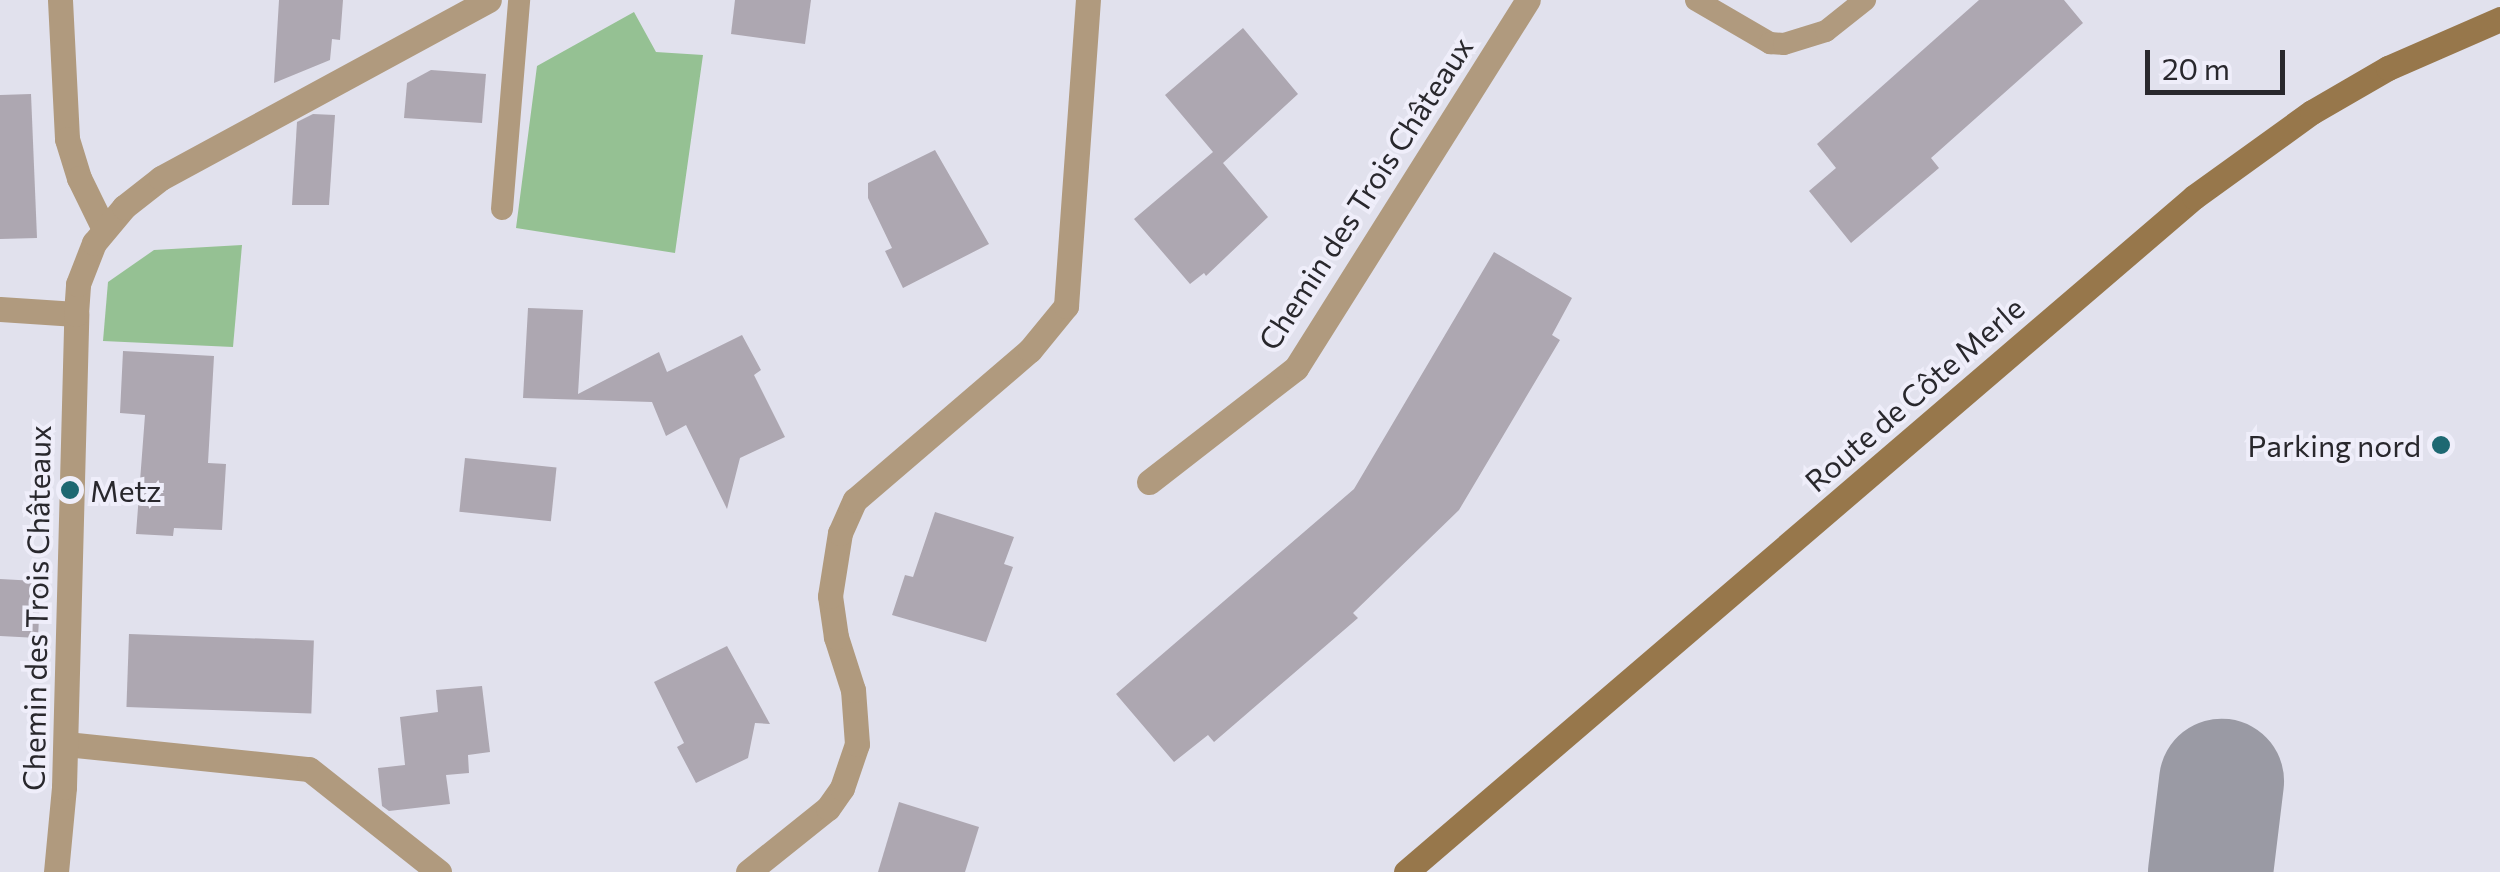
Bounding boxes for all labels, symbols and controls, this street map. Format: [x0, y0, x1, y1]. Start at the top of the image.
street label: Chemin des Trois Châteaux [1250, 30, 1480, 356]
scale bar [2150, 30, 2290, 92]
text: 20 m [2162, 49, 2230, 86]
street label: Route de Côte Merle [1797, 289, 2031, 499]
street label: Chemin des Trois Châteaux [15, 425, 57, 791]
place label: Parking nord [2247, 427, 2421, 463]
marker: Parking nord [2430, 434, 2452, 456]
place label: Metz [90, 472, 161, 508]
marker: Metz [59, 479, 81, 501]

